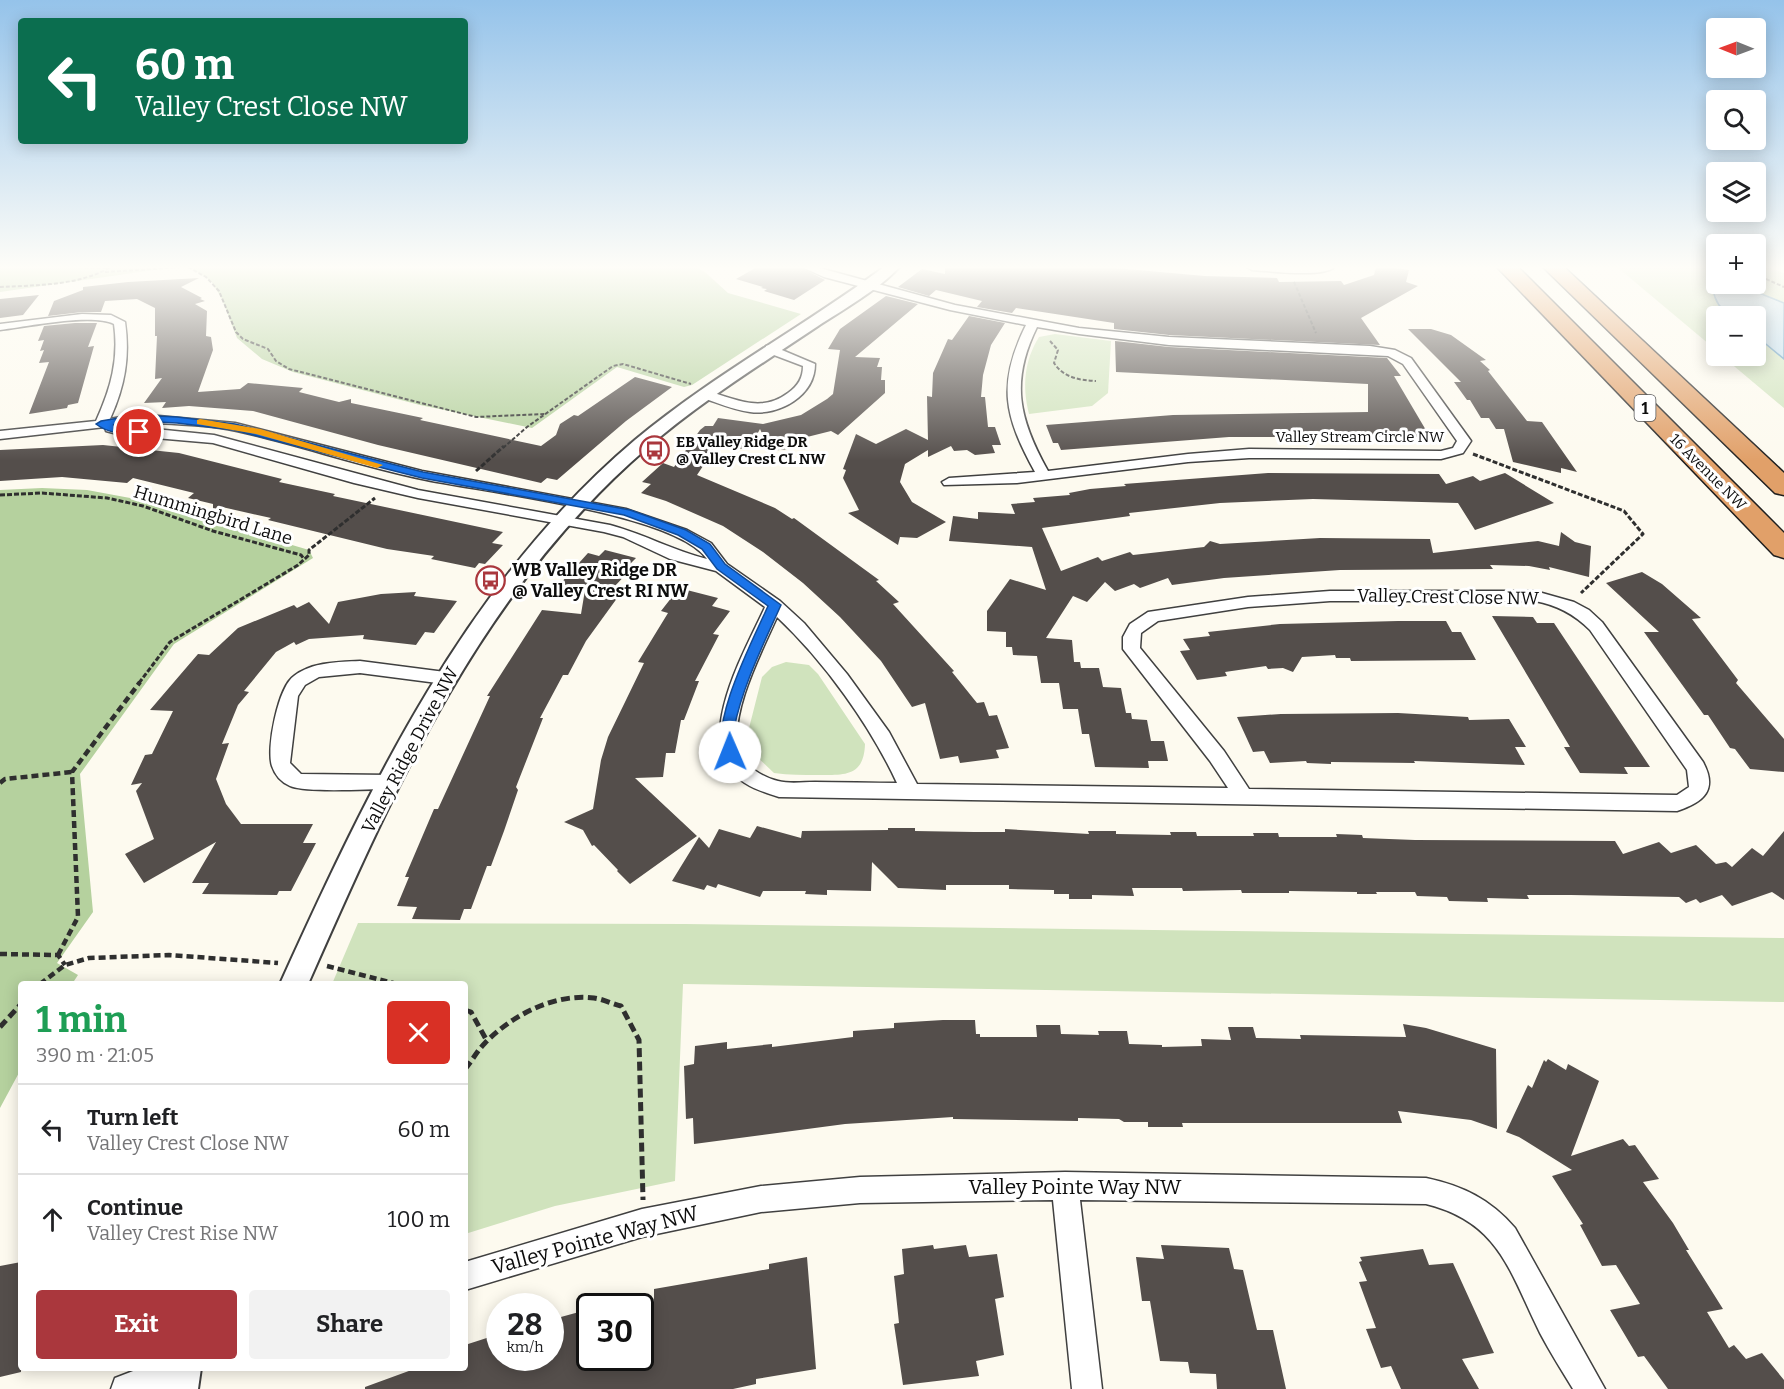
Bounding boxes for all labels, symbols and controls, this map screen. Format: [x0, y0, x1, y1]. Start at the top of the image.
north arrow [1706, 18, 1766, 78]
map controls [1706, 18, 1766, 366]
text: 60 m [135, 40, 234, 90]
icon: left [36, 42, 114, 120]
button: search [1706, 90, 1766, 150]
text: Valley Crest Close NW [135, 91, 408, 123]
button: layers [1706, 162, 1766, 222]
button: + [1706, 234, 1766, 294]
button: − [1706, 306, 1766, 366]
road number: 1 [1634, 395, 1656, 421]
pin [113, 406, 164, 457]
icon: arrive [122, 415, 155, 448]
street label: Valley Stream Circle NW [1276, 428, 1445, 446]
street label: 16 Avenue NW [1666, 430, 1750, 514]
place label: EB Valley Ridge DR @ Valley Crest CL NW [676, 433, 826, 468]
bus stop icon: EB Valley Ridge DR @ Valley Crest CL NW [639, 435, 671, 467]
street label: Hummingbird Lane [131, 480, 295, 550]
place label: WB Valley Ridge DR @ Valley Crest RI NW [512, 559, 689, 602]
bus stop icon: WB Valley Ridge DR @ Valley Crest RI NW [475, 564, 507, 596]
street label: Valley Crest Close NW [1357, 584, 1540, 610]
street label: Valley Ridge Drive NW [357, 663, 463, 837]
position arrow [698, 720, 762, 784]
text: 1 min [36, 998, 127, 1042]
button: close [387, 1001, 450, 1064]
text: 390 m · 21:05 [36, 1043, 154, 1067]
text: Turn left [87, 1104, 179, 1131]
icon: left [36, 1113, 69, 1146]
text: 60 m [398, 1116, 450, 1143]
text: Valley Crest Close NW [87, 1131, 289, 1155]
street label: Valley Pointe Way NW [968, 1174, 1182, 1200]
text: Continue [87, 1194, 183, 1221]
street label: Valley Pointe Way NW [489, 1200, 702, 1280]
icon: ahead [36, 1203, 69, 1236]
text: 100 m [387, 1206, 450, 1233]
text: Valley Crest Rise NW [87, 1221, 278, 1245]
button: Exit [36, 1290, 237, 1359]
button: Share [249, 1290, 450, 1359]
speed limit sign: 30 [576, 1293, 654, 1371]
text: 28 [508, 1307, 542, 1343]
text: km/h [506, 1338, 544, 1356]

